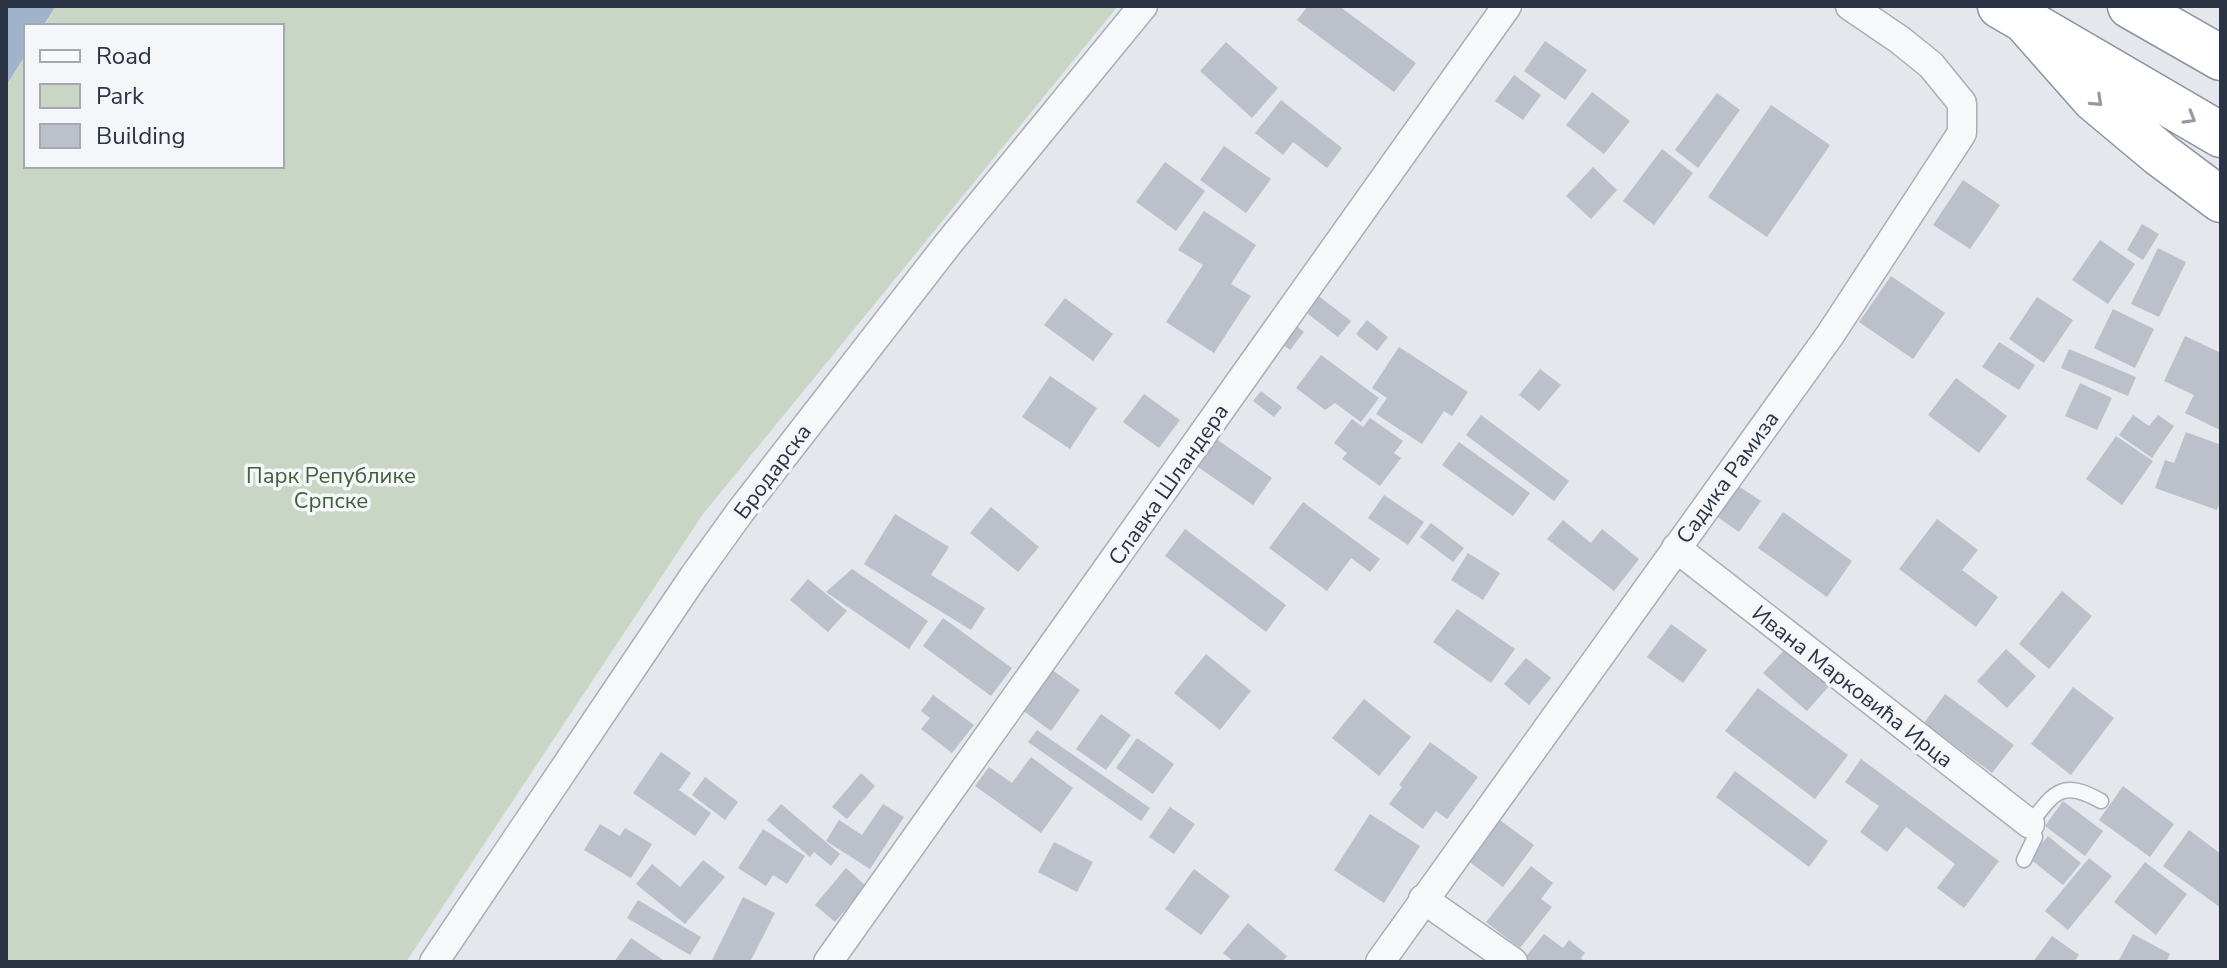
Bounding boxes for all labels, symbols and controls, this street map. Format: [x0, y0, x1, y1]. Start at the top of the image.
legend [24, 24, 284, 168]
text: Road [96, 40, 152, 72]
text: Park [96, 80, 145, 112]
one-way arrow [2088, 91, 2102, 106]
one-way arrow [2181, 108, 2196, 124]
text: Building [96, 120, 186, 152]
street label: Славка Шландера [1102, 398, 1236, 571]
street label: Садика Рамиза [1670, 405, 1786, 550]
street label: Бродарска [727, 418, 818, 525]
park label: Парк Републике Српске [246, 461, 416, 516]
street label: Ивана Марковића Ирца [1746, 599, 1959, 775]

